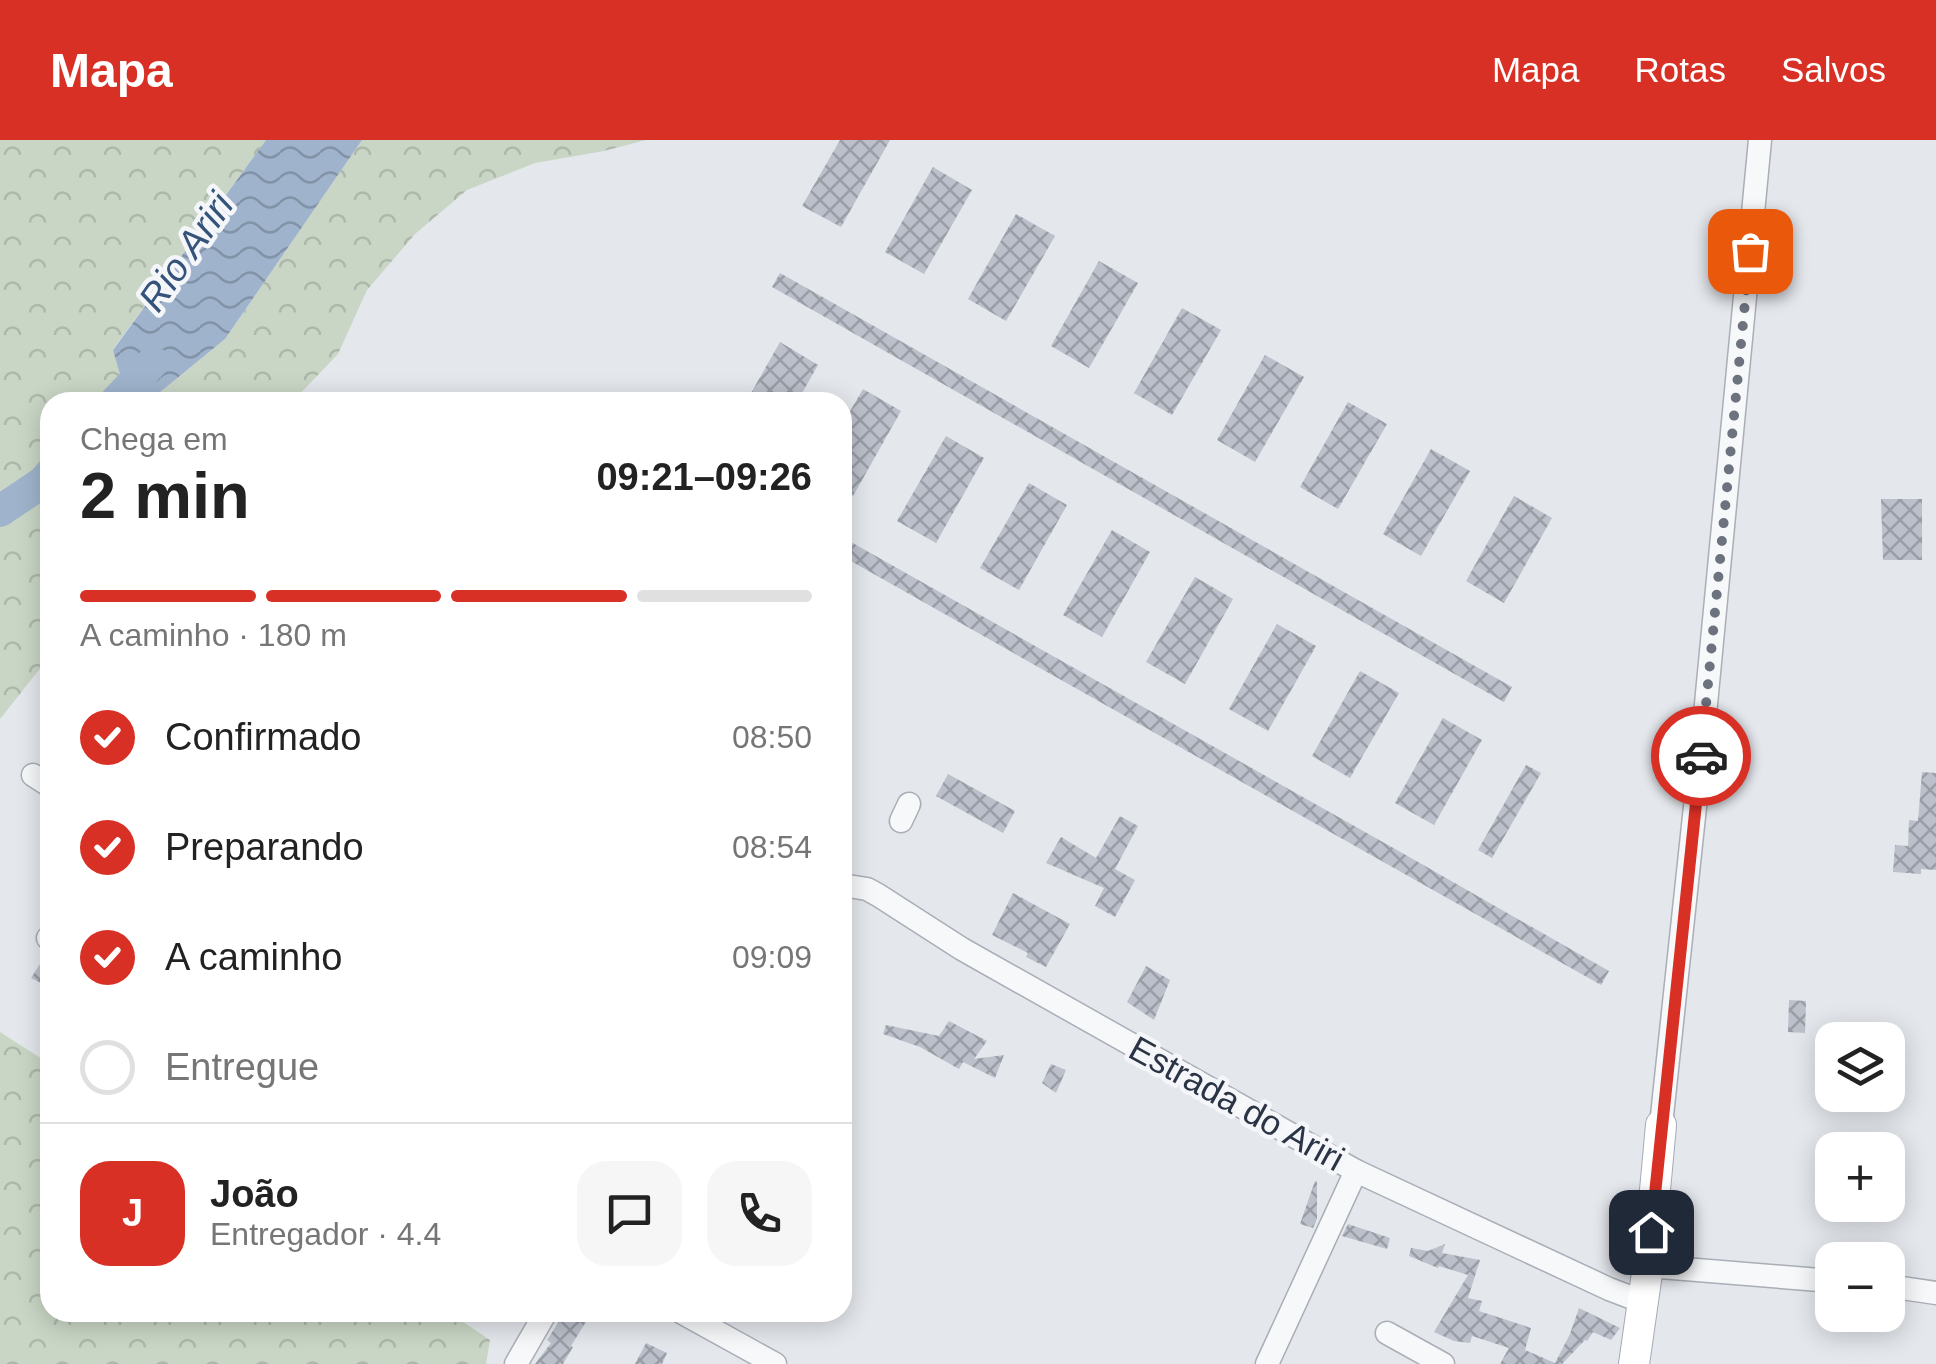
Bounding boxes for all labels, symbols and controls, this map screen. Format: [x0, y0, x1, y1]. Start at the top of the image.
text: Mapa [50, 44, 173, 97]
text: Mapa [1492, 50, 1580, 89]
text: Rotas [1635, 50, 1726, 89]
text: Salvos [1781, 50, 1886, 89]
water label: Rio Ariri [130, 184, 242, 319]
pin [1708, 209, 1793, 294]
icon: bag [1723, 224, 1778, 279]
text: Chega em [80, 421, 228, 457]
text: 09:21–09:26 [596, 456, 812, 498]
text: 2 min [80, 459, 250, 532]
text: A caminho · 180 m [80, 617, 347, 653]
courier [1651, 706, 1751, 806]
icon: check [80, 710, 135, 765]
text: Confirmado [165, 716, 361, 758]
text: 08:50 [732, 719, 812, 755]
icon: car [1674, 729, 1729, 784]
icon: check [80, 820, 135, 875]
text: Preparando [165, 826, 364, 868]
text: 08:54 [732, 829, 812, 865]
icon: check [80, 930, 135, 985]
text: A caminho [165, 936, 342, 978]
text: 09:09 [732, 939, 812, 975]
map controls [1815, 1022, 1905, 1332]
button: layers [1815, 1022, 1905, 1112]
street label: Estrada do Ariri [1123, 1028, 1351, 1178]
text: Entregue [165, 1046, 319, 1088]
button: + [1815, 1132, 1905, 1222]
button: chat [577, 1161, 682, 1266]
button: phone [707, 1161, 812, 1266]
text: João [210, 1173, 299, 1215]
pin [1609, 1190, 1694, 1275]
text: J [122, 1192, 143, 1234]
icon: home [1624, 1205, 1679, 1260]
text: Entregador · 4.4 [210, 1216, 441, 1252]
button: − [1815, 1242, 1905, 1332]

